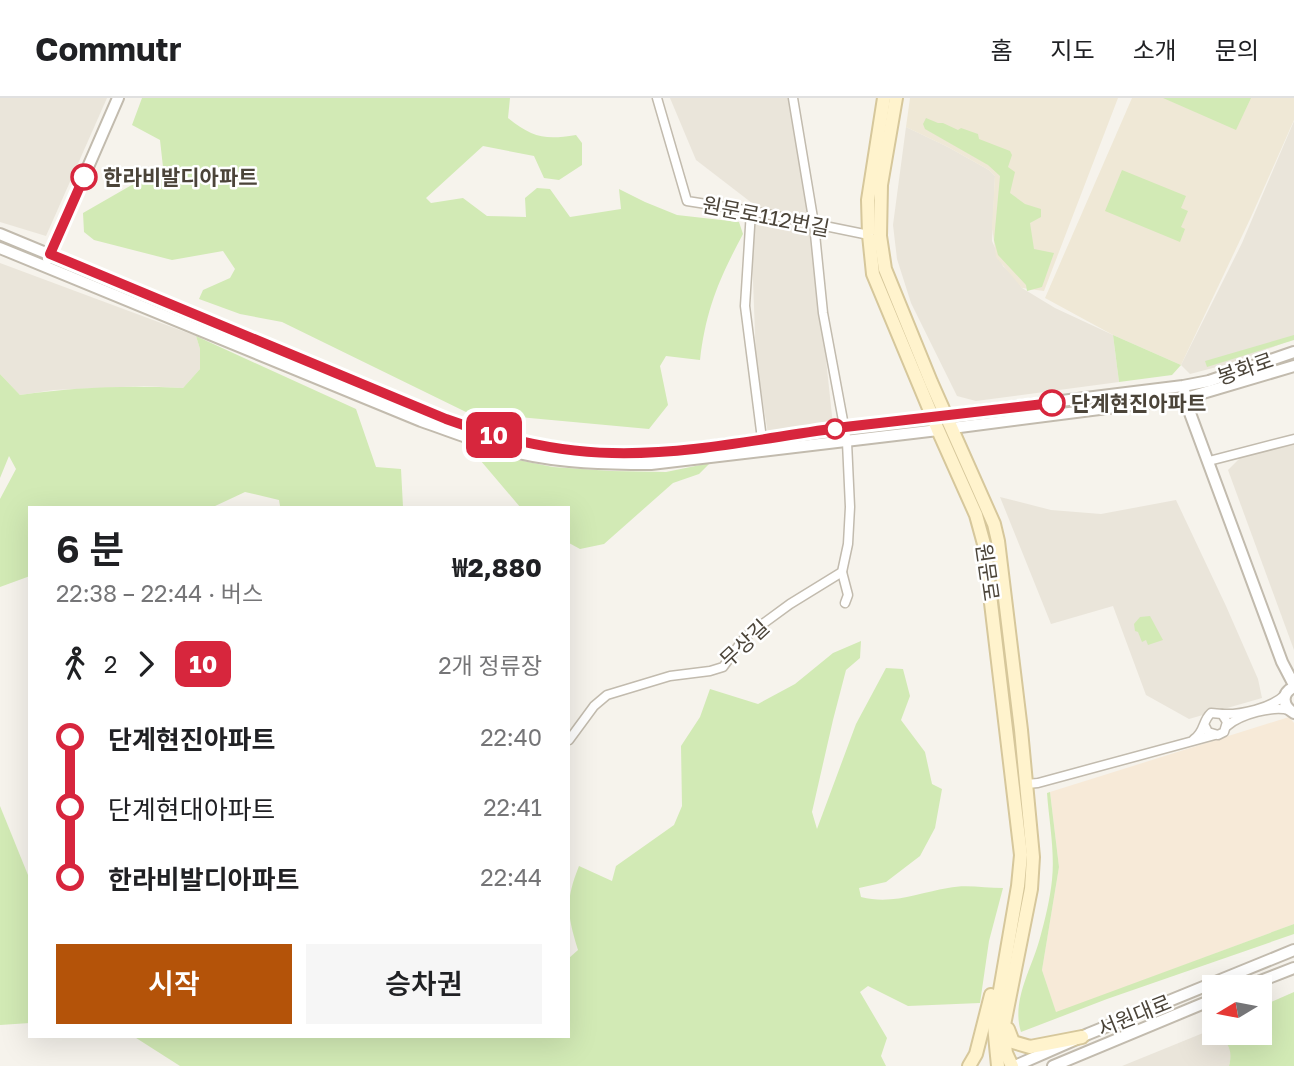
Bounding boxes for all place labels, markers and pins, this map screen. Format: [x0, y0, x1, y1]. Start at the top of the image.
marker: 한라비발디아파트 [71, 164, 97, 190]
place label: 한라비발디아파트 [103, 164, 258, 190]
marker: 단계현진아파트 [1039, 390, 1065, 416]
place label: 단계현진아파트 [1071, 390, 1206, 416]
unlabelled marker [825, 419, 845, 439]

